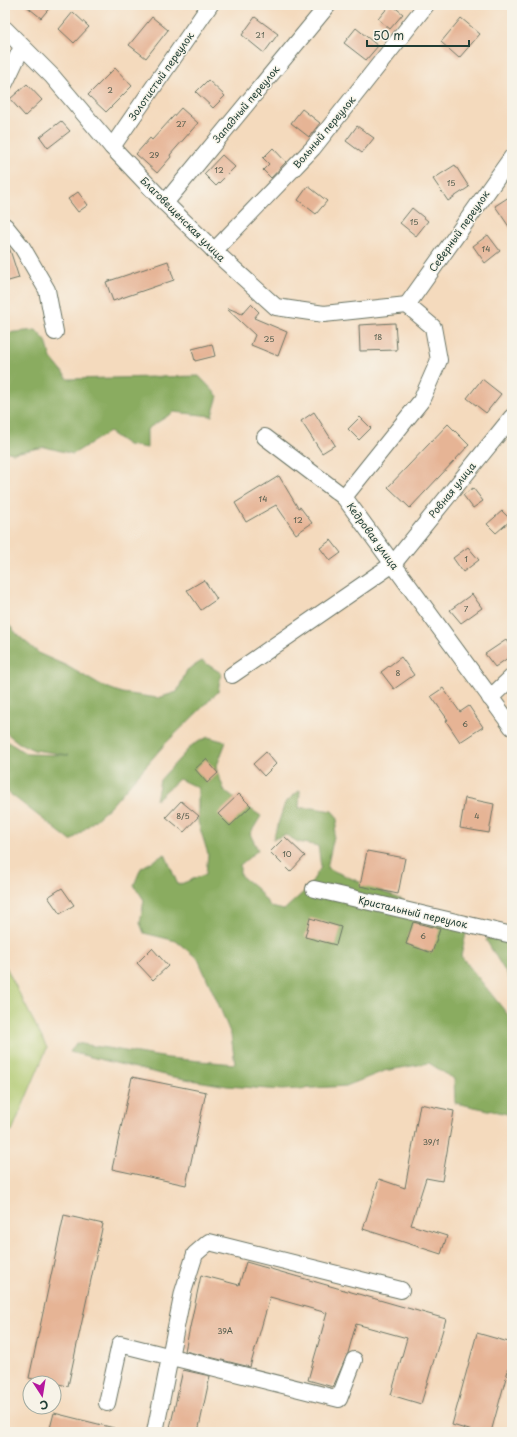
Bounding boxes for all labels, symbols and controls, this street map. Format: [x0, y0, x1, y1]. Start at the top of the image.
scale bar [367, 22, 469, 48]
text: 50 m [373, 26, 404, 44]
street label: Золотистый переулок [124, 28, 198, 124]
house number: 21 [255, 29, 265, 41]
street label: Западный переулок [209, 62, 283, 146]
house number: 2 [107, 84, 113, 96]
street label: Вольный переулок [289, 92, 359, 172]
house number: 27 [176, 118, 186, 130]
house number: 29 [149, 149, 159, 161]
house number: 12 [214, 164, 224, 176]
street label: Благовещенская улица [137, 173, 230, 265]
house number: 15 [447, 177, 455, 189]
street label: Северный переулок [425, 187, 493, 275]
house number: 15 [410, 216, 418, 228]
house number: 14 [482, 243, 490, 255]
house number: 18 [374, 331, 382, 343]
house number: 25 [264, 333, 274, 345]
street label: Ровная улица [424, 458, 479, 521]
house number: 14 [259, 493, 267, 505]
street label: Кедровая улица [344, 499, 403, 573]
house number: 12 [293, 514, 303, 526]
house number: 1 [464, 553, 468, 565]
house number: 7 [464, 603, 469, 615]
house number: 8 [396, 667, 401, 679]
house number: 6 [462, 718, 468, 730]
house number: 8/5 [176, 810, 190, 822]
house number: 4 [474, 810, 480, 822]
house number: 10 [282, 848, 292, 860]
street label: Кристальный переулок [357, 892, 469, 932]
house number: 6 [420, 930, 426, 942]
house number: 39/1 [423, 1136, 440, 1148]
house number: 39А [217, 1325, 233, 1337]
north arrow [22, 1375, 62, 1415]
text: С [38, 1396, 50, 1414]

